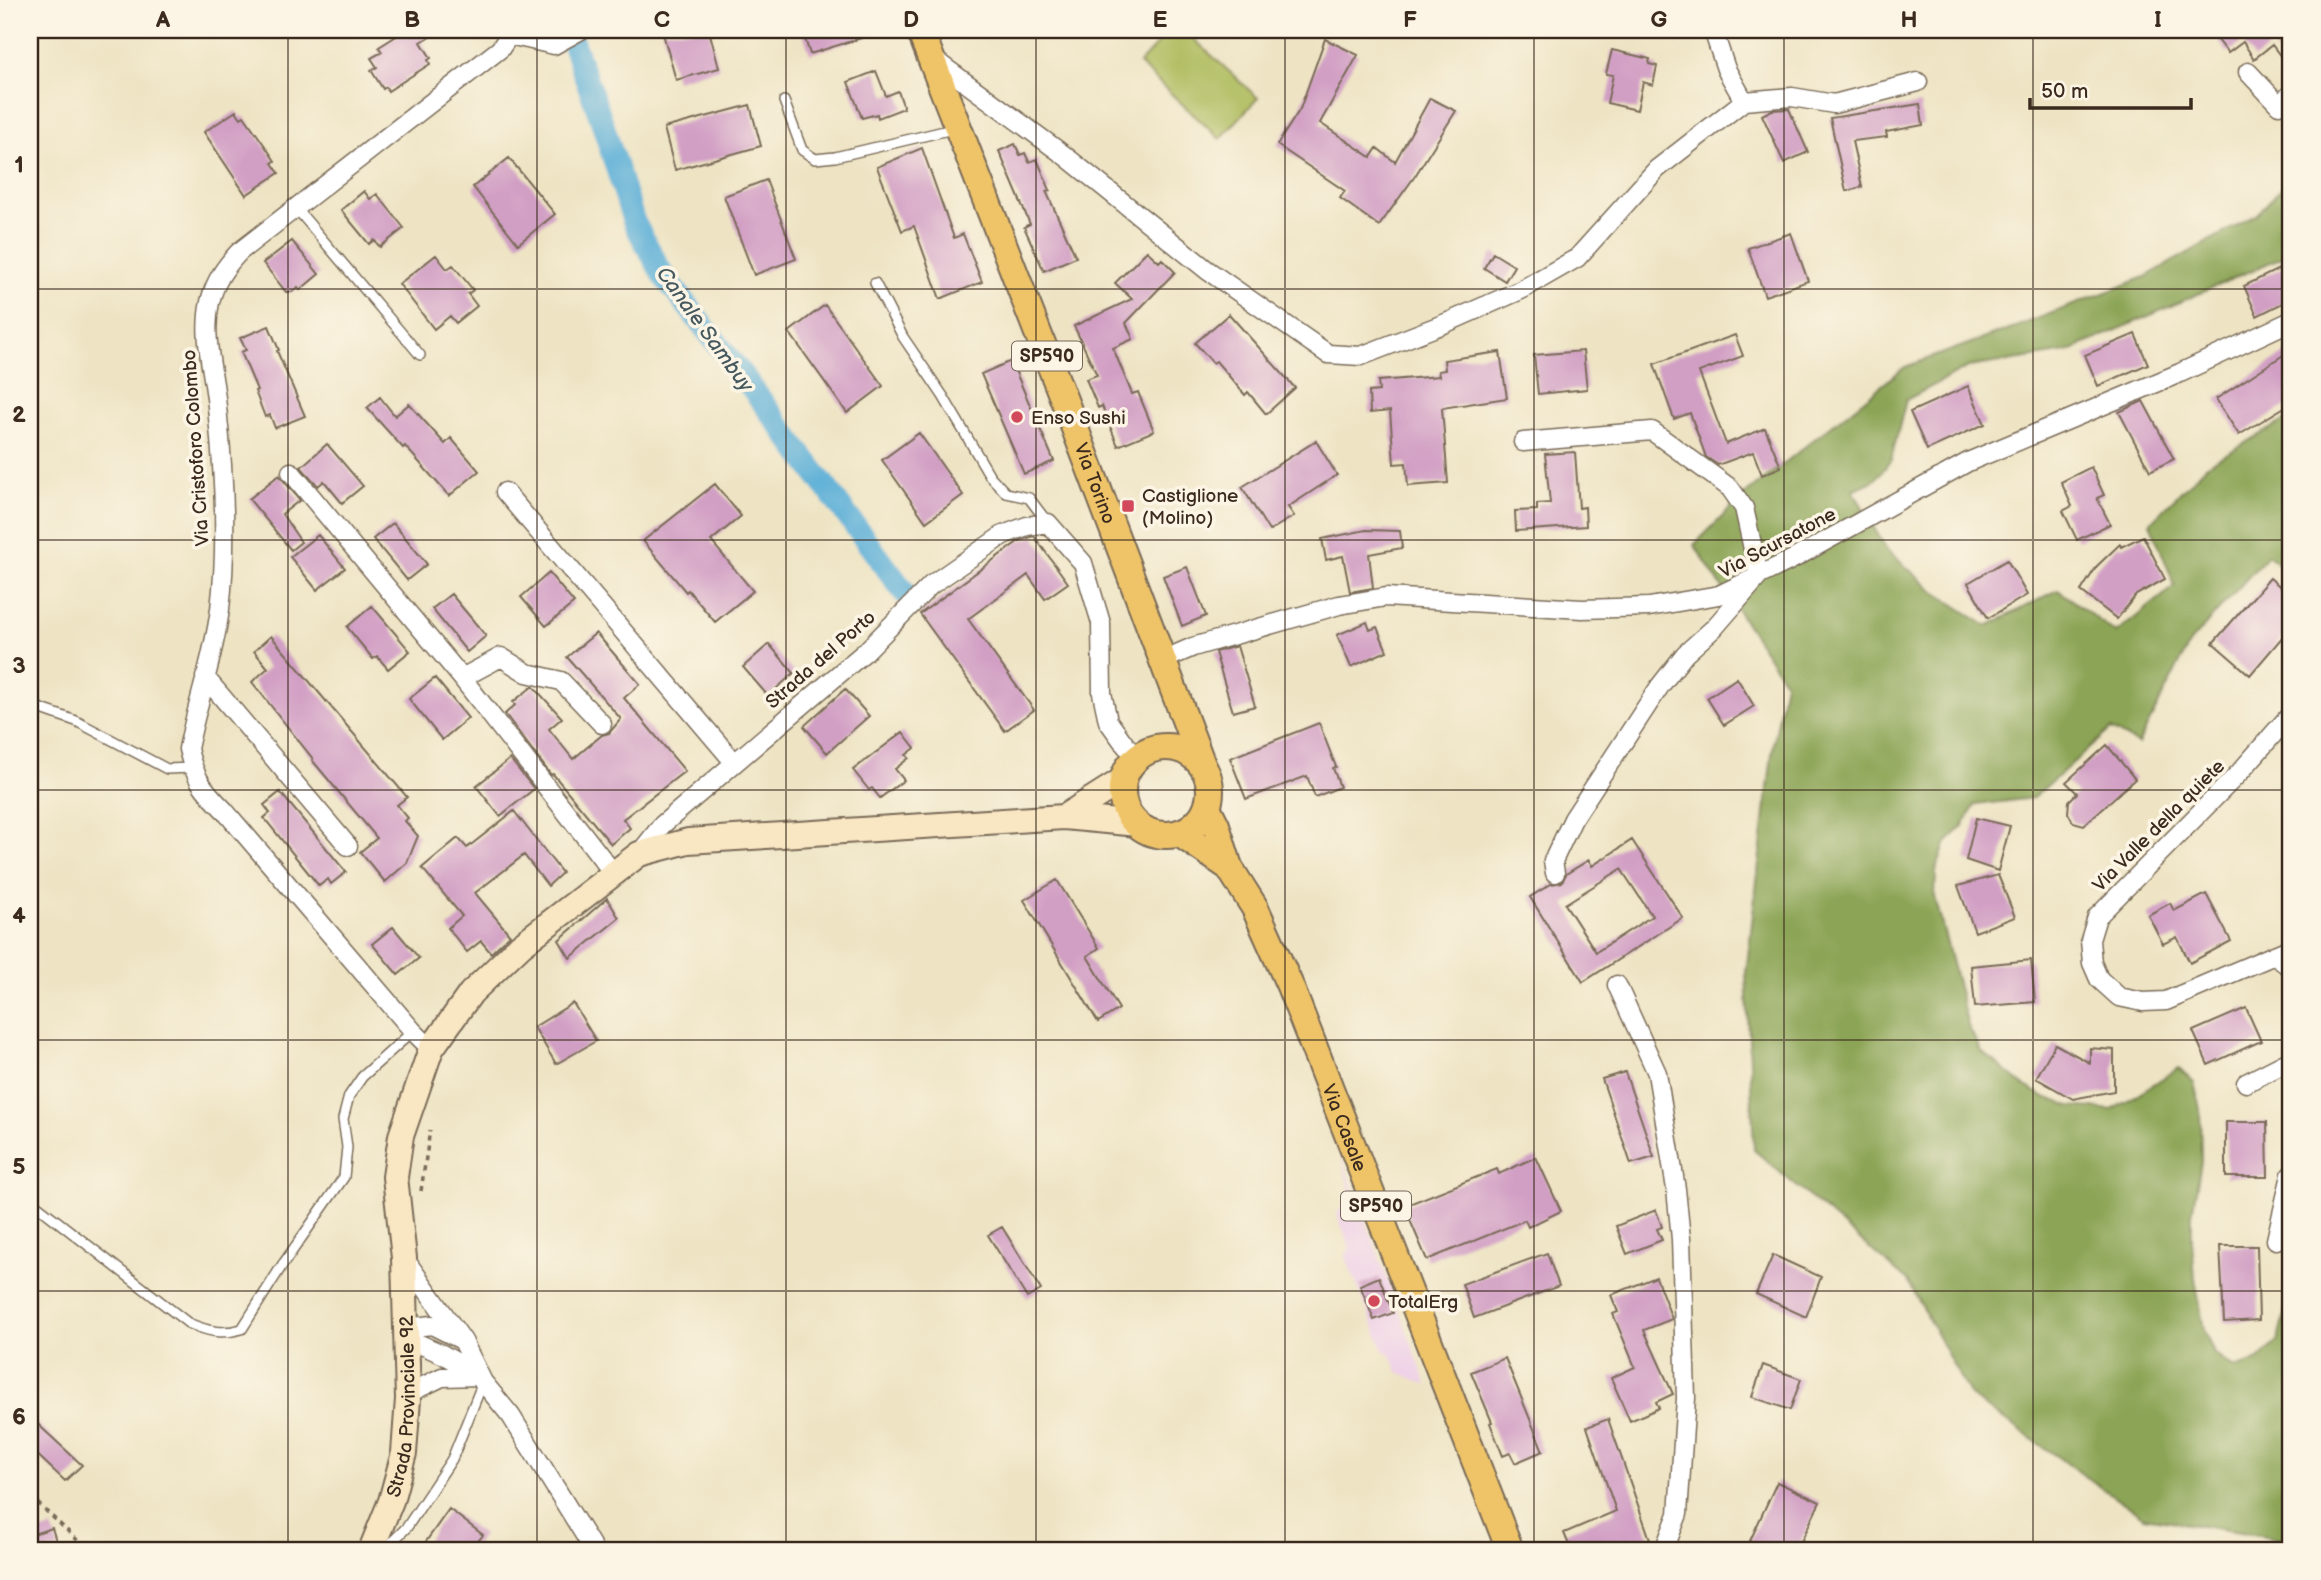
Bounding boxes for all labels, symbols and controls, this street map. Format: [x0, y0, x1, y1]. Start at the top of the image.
text: A [155, 6, 171, 34]
text: B [404, 6, 420, 34]
text: C [654, 6, 670, 34]
text: D [903, 6, 919, 34]
text: E [1153, 6, 1168, 34]
text: F [1403, 6, 1417, 34]
text: G [1651, 6, 1668, 34]
text: H [1900, 6, 1918, 34]
text: I [2154, 6, 2162, 34]
scale bar [2030, 66, 2192, 110]
text: 50 m [2041, 79, 2088, 104]
text: 1 [14, 151, 24, 179]
water label: Canale Sambuy [651, 262, 759, 397]
road number: SP590 [1012, 342, 1082, 370]
street label: Via Cristoforo Colombo [178, 349, 215, 547]
text: 2 [12, 401, 26, 429]
place label: Enso Sushi [1031, 407, 1126, 430]
marker: Enso Sushi [1009, 409, 1025, 425]
street label: Via Torino [1069, 440, 1120, 527]
place label: Castiglione (Molino) [1142, 485, 1238, 530]
marker: Castiglione (Molino) [1120, 498, 1136, 514]
street label: Via Scursatone [1715, 503, 1840, 584]
street label: Strada del Porto [761, 606, 881, 714]
text: 3 [12, 652, 26, 680]
street label: Via Valle della quiete [2088, 755, 2230, 897]
text: 4 [12, 902, 26, 930]
street label: Via Casale [1316, 1081, 1371, 1175]
text: 5 [12, 1153, 26, 1181]
road number: SP590 [1341, 1191, 1411, 1220]
place label: TotalErg [1388, 1291, 1458, 1314]
marker: TotalErg [1366, 1293, 1382, 1309]
street label: Strada Provinciale 92 [383, 1314, 421, 1500]
text: 6 [12, 1403, 26, 1431]

